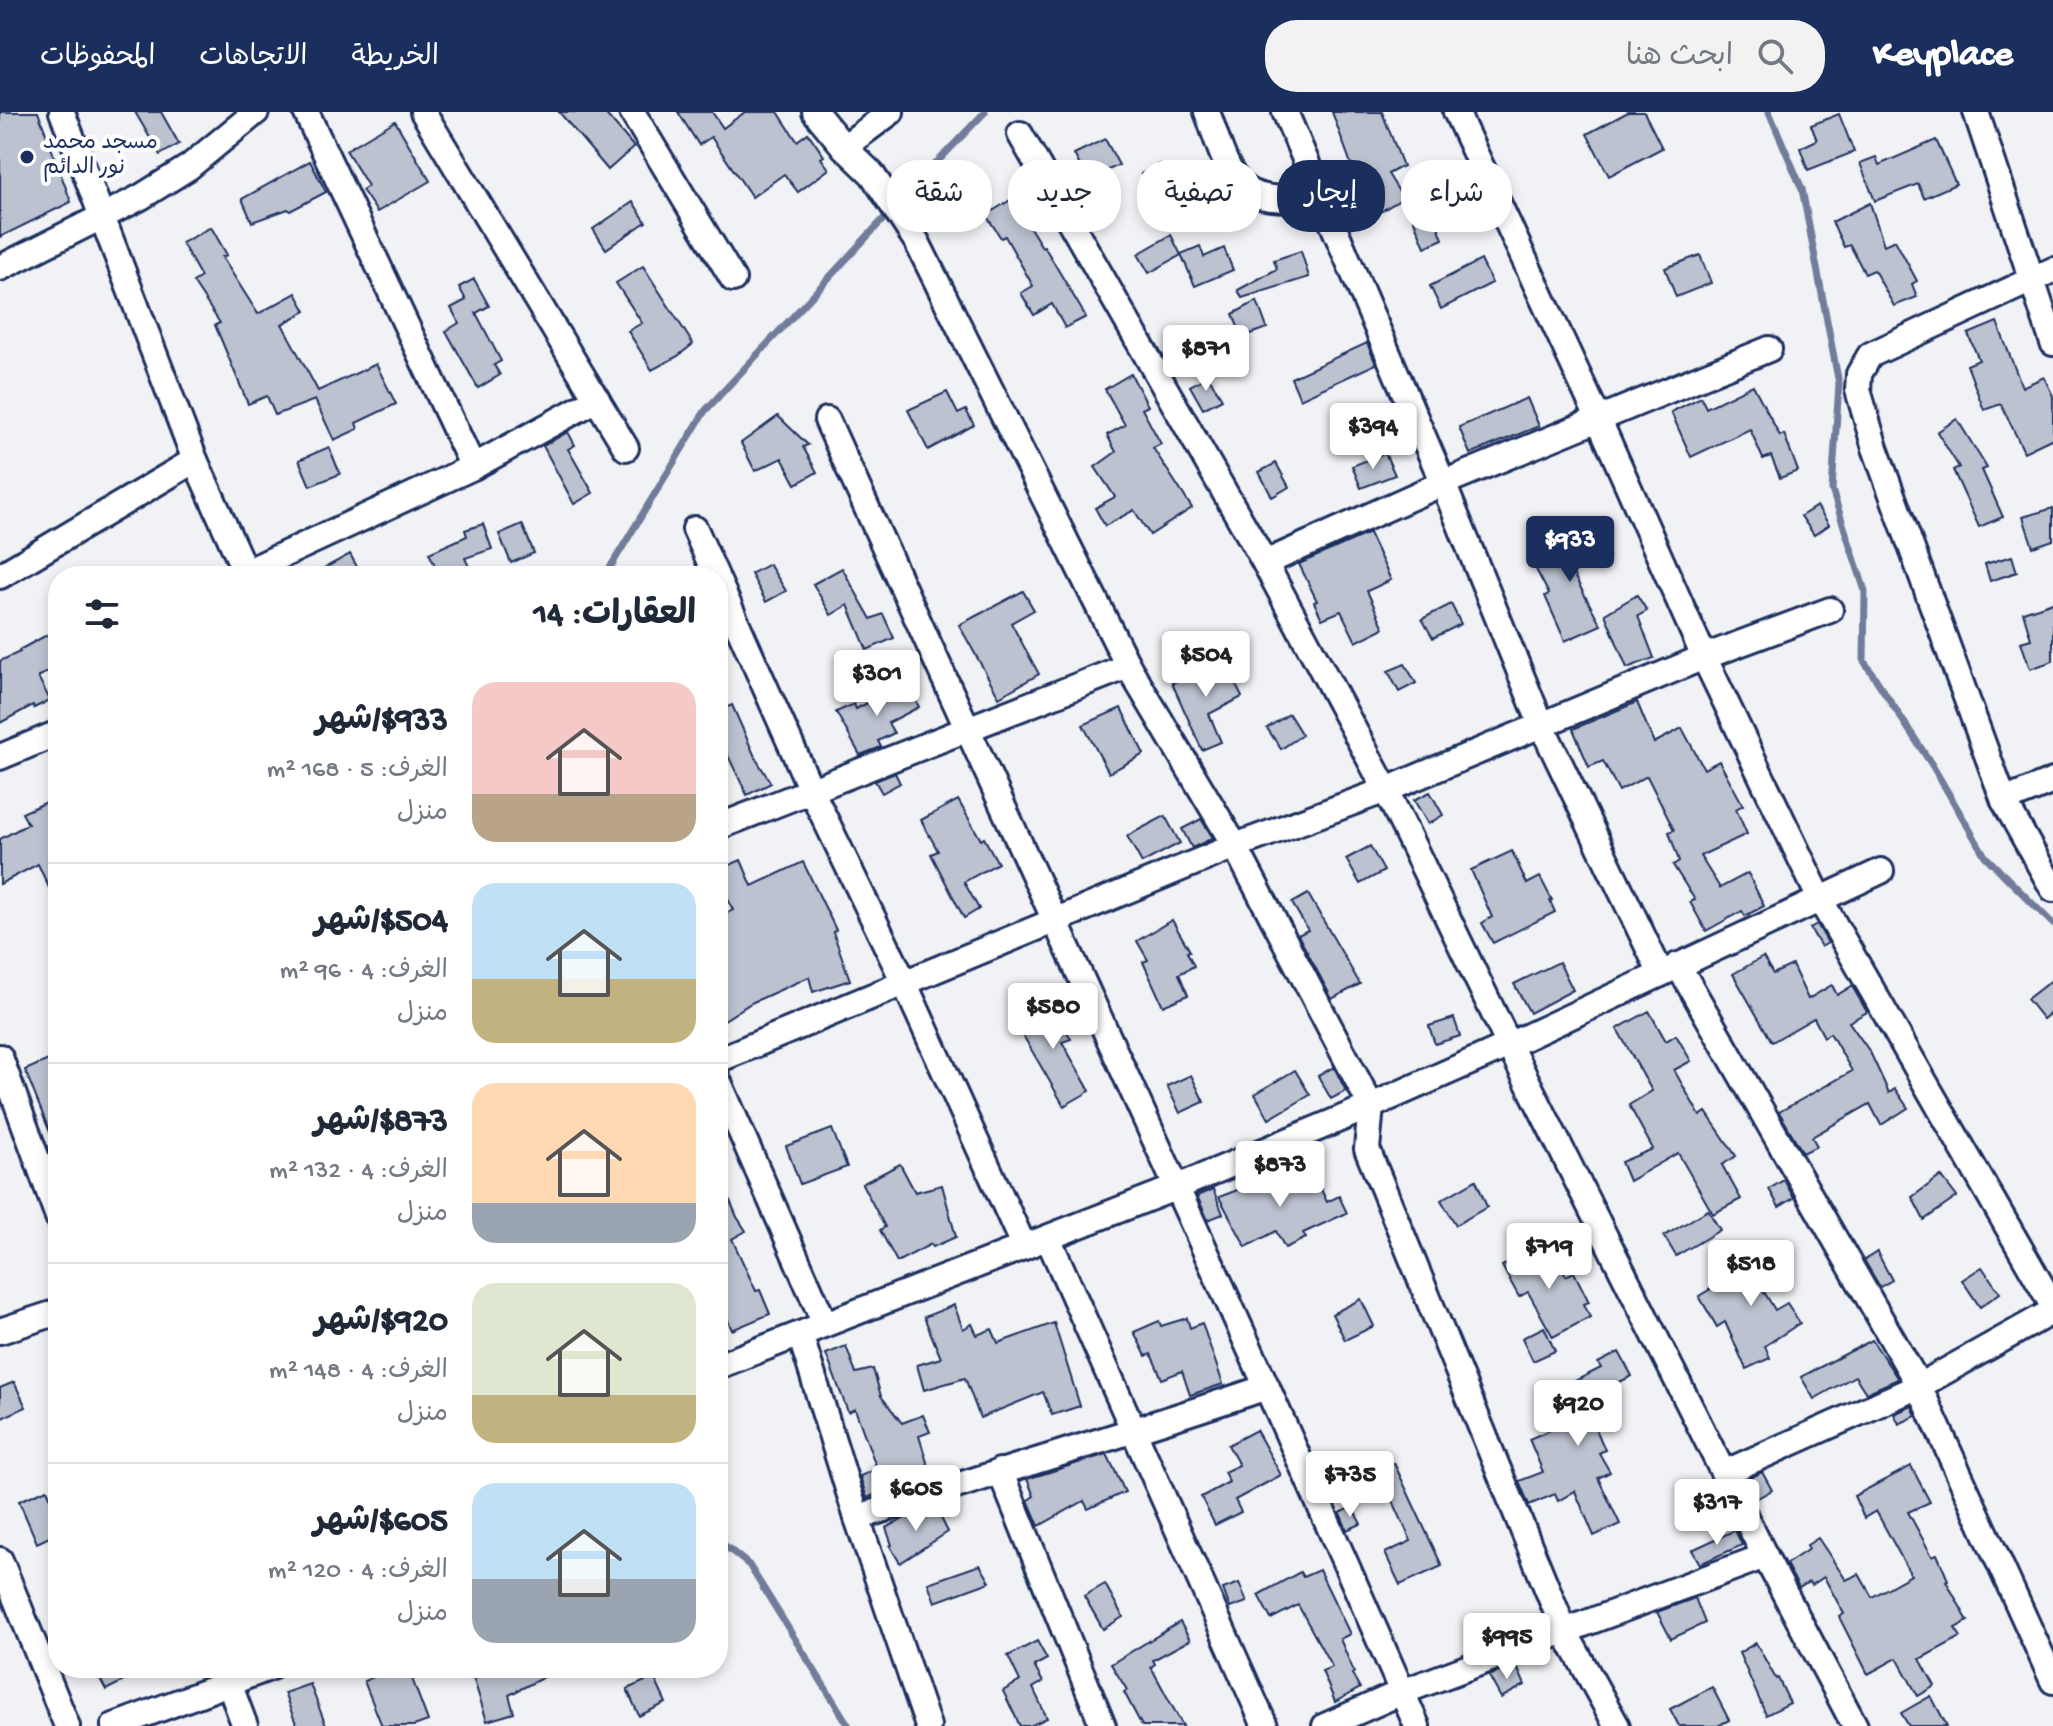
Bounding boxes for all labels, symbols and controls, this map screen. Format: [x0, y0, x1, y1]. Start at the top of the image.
search box [1265, 20, 1825, 92]
icon: search [1753, 34, 1797, 78]
text: Keyplace [1873, 34, 2013, 78]
text: ابحث هنا [1626, 41, 1733, 76]
text: المحفوظات [40, 42, 155, 75]
text: الاتجاهات [199, 42, 307, 75]
text: الخريطة [351, 42, 439, 75]
place label: مسجد محمد نور الدائم [43, 131, 158, 182]
marker: مسجد محمد نور الدائم [18, 148, 36, 166]
chip: شقة [887, 160, 992, 232]
chip: جديد [1008, 160, 1121, 232]
chip: تصفية [1137, 160, 1261, 232]
chip: إيجار [1277, 160, 1385, 232]
chip: شراء [1401, 160, 1512, 232]
pin: $871 [1159, 325, 1253, 393]
text: $871 [1181, 335, 1231, 366]
pin: $394 [1326, 403, 1420, 471]
text: $394 [1348, 413, 1398, 444]
pin: $933 [1523, 516, 1617, 584]
text: $933 [1544, 526, 1596, 557]
icon: filters [80, 592, 124, 636]
text: العقارات: 14 [534, 597, 696, 637]
pin: $504 [1159, 631, 1253, 699]
text: $504 [1180, 641, 1232, 672]
pin: $301 [830, 650, 924, 718]
text: $301 [852, 660, 902, 691]
text: $933/شهر [316, 702, 448, 742]
icon: home [536, 714, 632, 810]
text: الغرف: 5 · 168 m² [267, 756, 448, 787]
text: منزل [397, 799, 448, 830]
text: $504/شهر [315, 903, 448, 943]
icon: home [536, 915, 632, 1011]
text: الغرف: 4 · 96 m² [280, 957, 448, 988]
pin: $580 [1006, 983, 1100, 1051]
text: $580 [1026, 993, 1080, 1024]
text: منزل [397, 1000, 448, 1031]
text: $873/شهر [314, 1103, 448, 1143]
icon: home [536, 1115, 632, 1211]
pin: $873 [1233, 1141, 1327, 1209]
text: $873 [1254, 1151, 1306, 1182]
text: الغرف: 4 · 132 m² [269, 1157, 448, 1188]
text: منزل [397, 1200, 448, 1231]
pin: $719 [1502, 1223, 1596, 1291]
text: $719 [1525, 1233, 1573, 1264]
pin: $518 [1704, 1240, 1798, 1308]
text: $518 [1726, 1250, 1776, 1281]
text: $920/شهر [315, 1303, 448, 1343]
icon: home [536, 1315, 632, 1411]
text: الغرف: 4 · 148 m² [269, 1357, 448, 1388]
pin: $920 [1531, 1380, 1625, 1448]
text: $920 [1552, 1390, 1604, 1421]
text: منزل [397, 1400, 448, 1431]
pin: $735 [1303, 1451, 1397, 1519]
text: $735 [1324, 1461, 1376, 1492]
pin: $605 [869, 1465, 963, 1533]
text: $605 [889, 1475, 943, 1506]
pin: $317 [1670, 1479, 1764, 1547]
text: $317 [1692, 1489, 1742, 1520]
text: $605/شهر [314, 1503, 448, 1543]
icon: home [536, 1515, 632, 1611]
text: الغرف: 4 · 120 m² [268, 1557, 448, 1588]
text: منزل [397, 1600, 448, 1631]
pin: $995 [1460, 1613, 1554, 1681]
text: $995 [1481, 1623, 1533, 1654]

